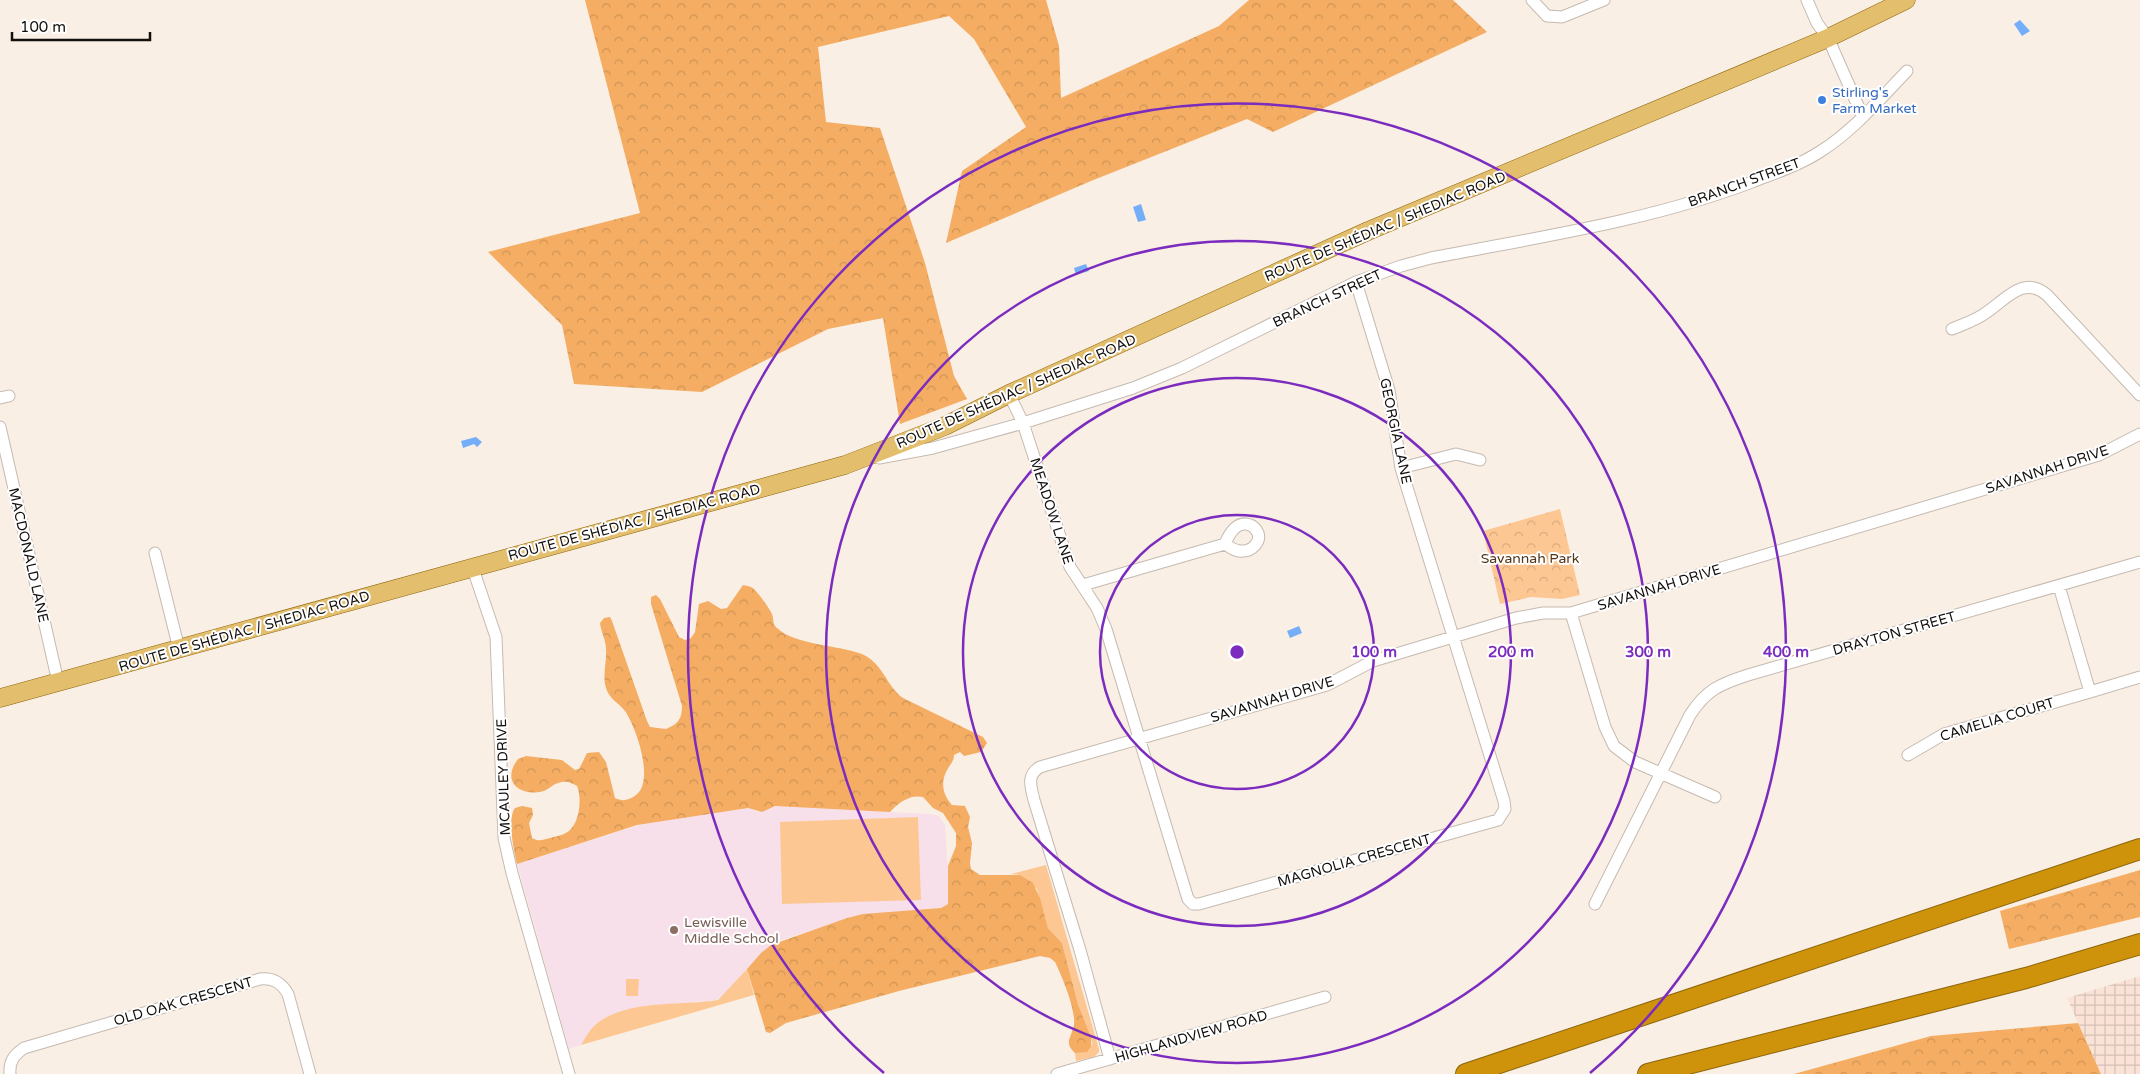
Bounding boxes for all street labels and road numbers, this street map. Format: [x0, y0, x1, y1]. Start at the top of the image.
street label: BRANCH STREET [1686, 154, 1803, 211]
street label: ROUTE DE SHÉDIAC / SHEDIAC ROAD [1262, 168, 1508, 285]
street label: BRANCH STREET [1270, 266, 1385, 331]
street label: ROUTE DE SHÉDIAC / SHEDIAC ROAD [894, 331, 1139, 452]
street label: GEORGIA LANE [1376, 377, 1415, 486]
street label: SAVANNAH DRIVE [1984, 442, 2111, 497]
street label: MEADOW LANE [1026, 456, 1077, 567]
street label: ROUTE DE SHÉDIAC / SHEDIAC ROAD [506, 481, 762, 564]
street label: MACDONALD LANE [5, 486, 52, 624]
street label: SAVANNAH DRIVE [1595, 561, 1723, 614]
street label: ROUTE DE SHÉDIAC / SHEDIAC ROAD [117, 587, 372, 676]
street label: DRAYTON STREET [1831, 608, 1958, 659]
street label: SAVANNAH DRIVE [1208, 673, 1336, 726]
street label: CAMELIA COURT [1938, 694, 2057, 745]
street label: MCAULEY DRIVE [493, 718, 514, 836]
street label: MAGNOLIA CRESCENT [1275, 830, 1433, 891]
street label: OLD OAK CRESCENT [112, 973, 255, 1029]
street label: HIGHLANDVIEW ROAD [1113, 1007, 1269, 1066]

